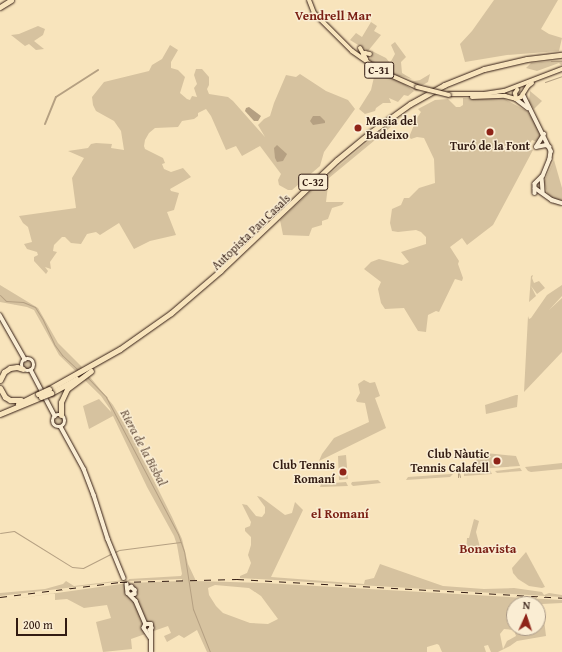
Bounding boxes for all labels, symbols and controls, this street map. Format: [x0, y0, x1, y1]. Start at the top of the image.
district label: Vendrell Mar [295, 8, 371, 24]
road number: C-31 [364, 61, 394, 79]
place label: Masia del Badeixo [366, 114, 417, 142]
marker: Masia del Badeixo [353, 123, 363, 133]
marker: Turó de la Font [485, 127, 495, 137]
place label: Turó de la Font [450, 139, 530, 153]
road number: C-32 [298, 173, 328, 191]
street label: Autopista Pau Casals [209, 191, 293, 273]
water label: Riera de la Bisbal [116, 407, 170, 489]
place label: Club Nàutic Tennis Calafell [410, 447, 489, 475]
marker: Club Nàutic Tennis Calafell [492, 456, 502, 466]
place label: Club Tennis Romaní [273, 458, 335, 486]
marker: Club Tennis Romaní [338, 467, 348, 477]
district label: el Romaní [311, 506, 369, 522]
district label: Bonavista [460, 541, 516, 557]
north arrow [506, 596, 546, 636]
text: N [522, 597, 531, 613]
scale bar [18, 610, 69, 636]
text: 200 m [23, 616, 53, 633]

